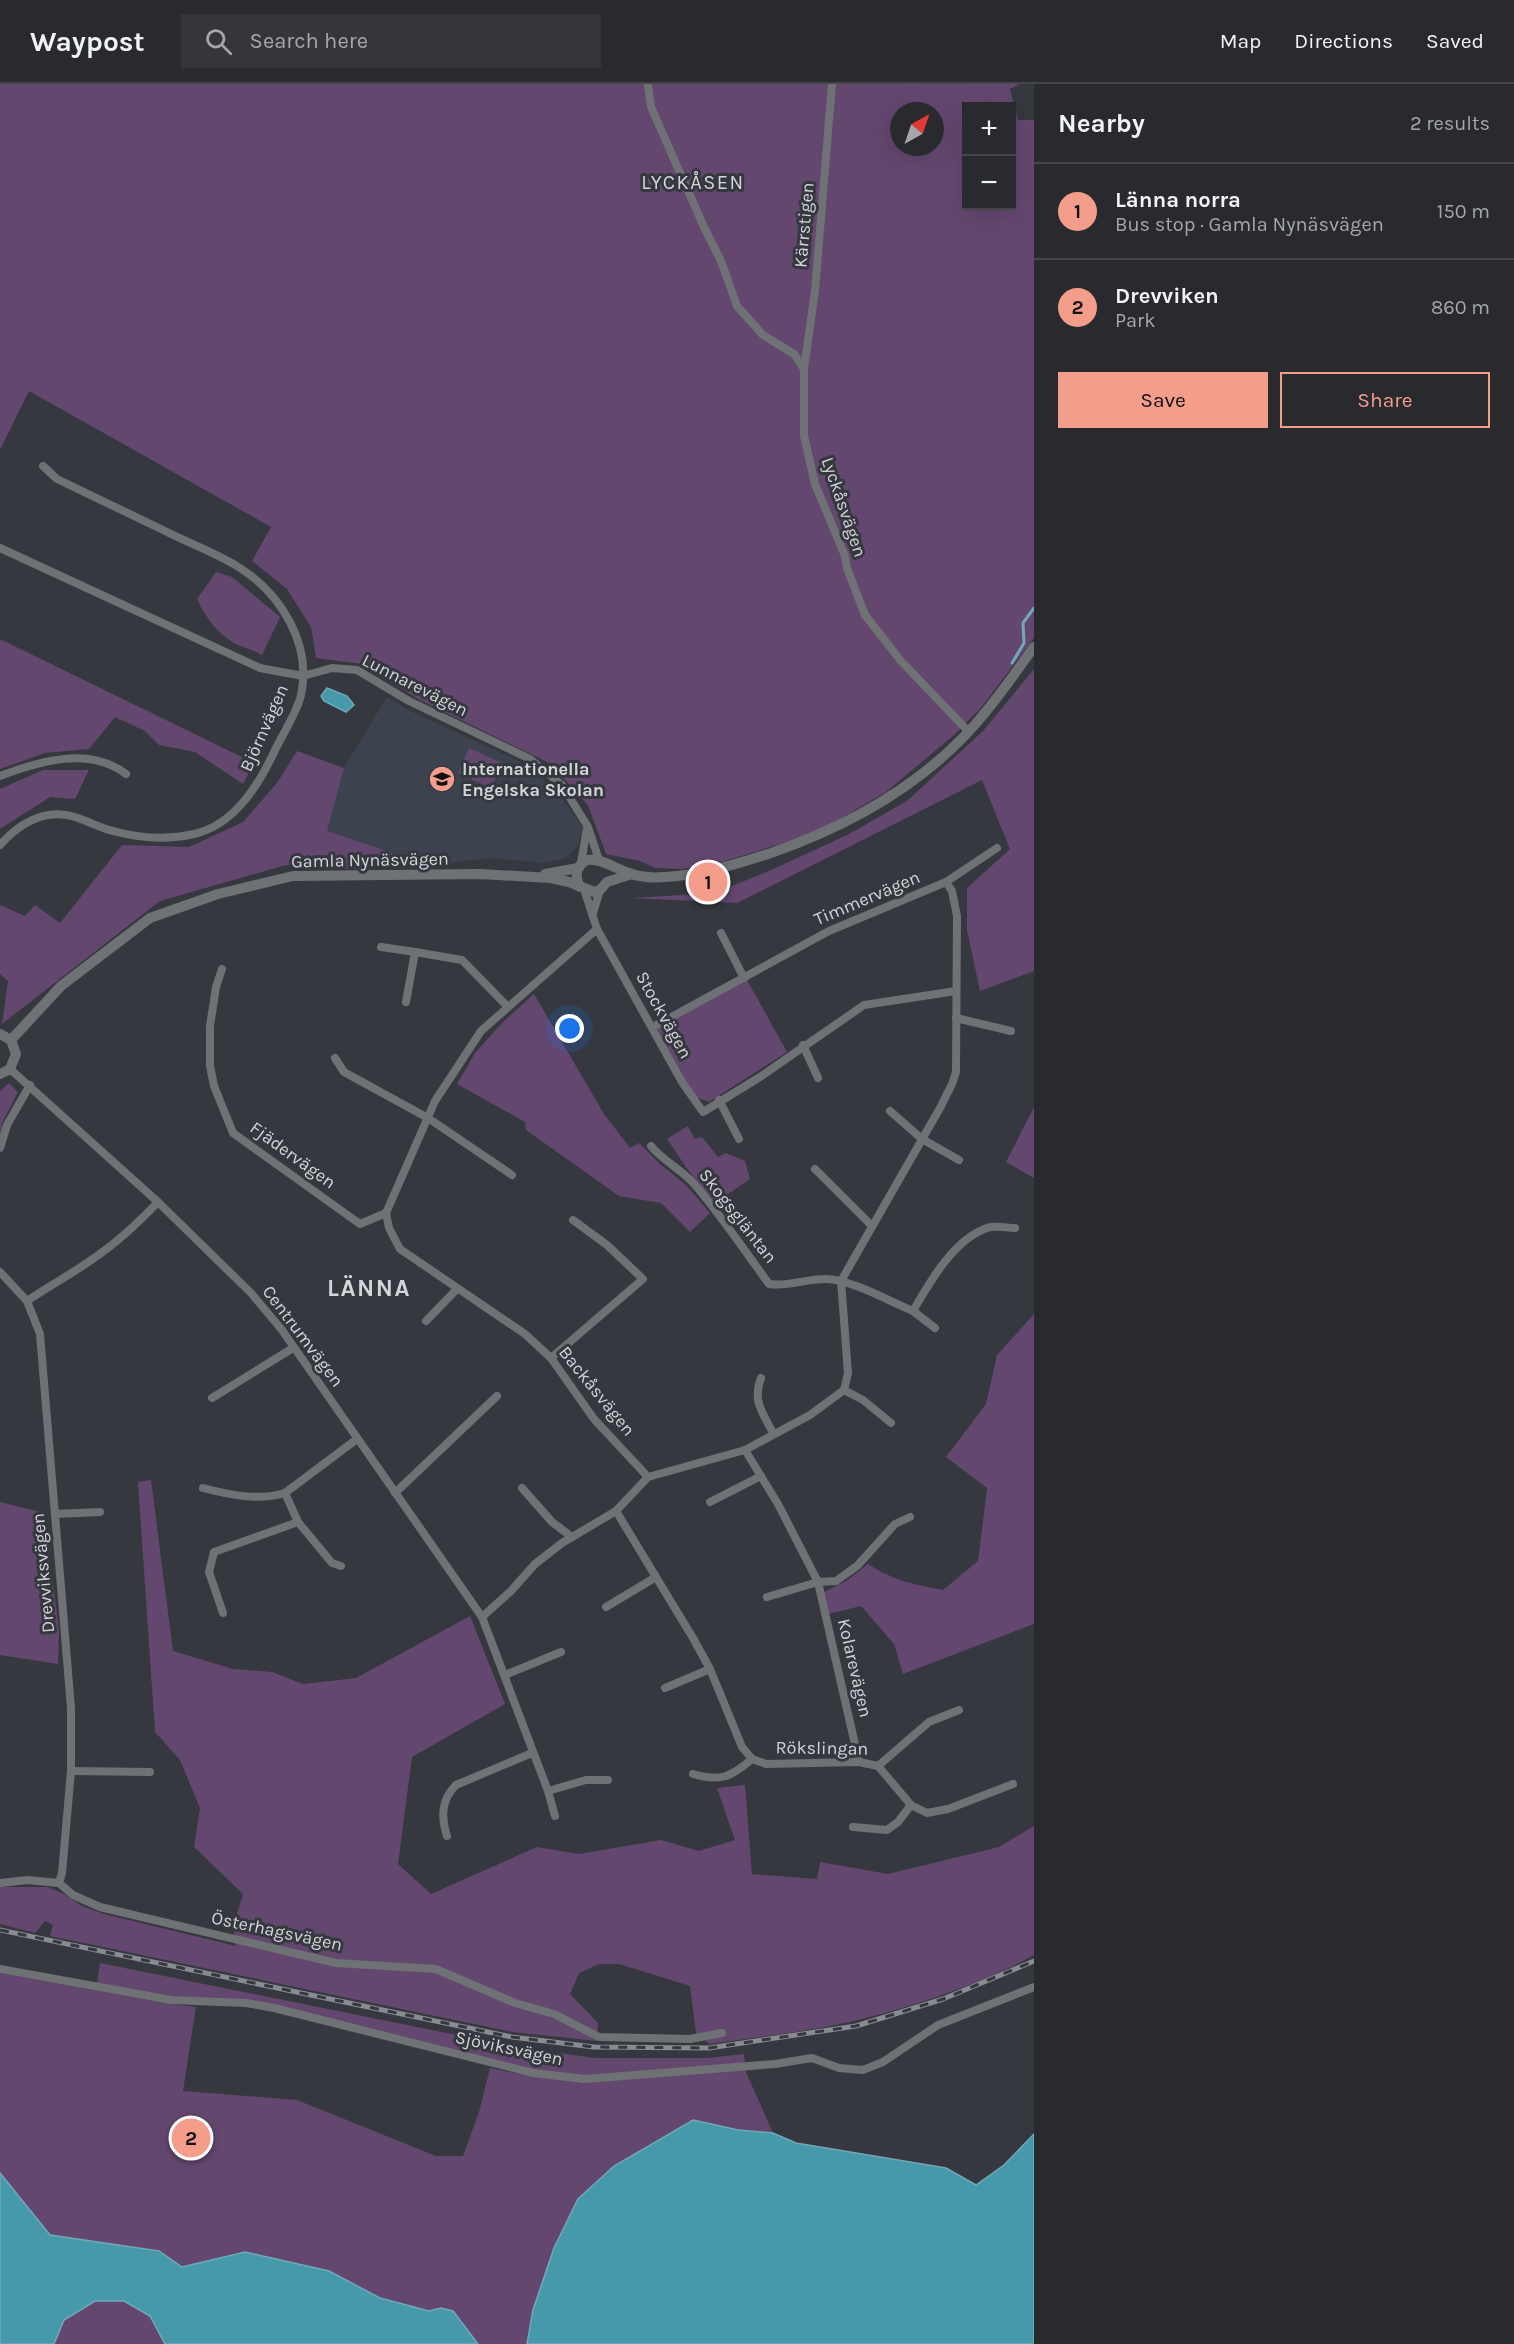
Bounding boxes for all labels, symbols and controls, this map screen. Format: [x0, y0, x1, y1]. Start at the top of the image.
search box [181, 14, 601, 68]
text: Waypost [30, 25, 145, 58]
icon: search [202, 25, 235, 58]
text: Search here [250, 28, 368, 54]
text: Map [1220, 29, 1261, 53]
text: Directions [1294, 29, 1393, 53]
text: Saved [1426, 29, 1484, 53]
north arrow [890, 102, 944, 156]
map controls [962, 102, 1016, 210]
button: + [962, 102, 1016, 156]
text: Nearby [1058, 108, 1145, 139]
text: 2 results [1410, 112, 1490, 135]
button: − [962, 156, 1016, 210]
district label: LYCKÅSEN [641, 171, 745, 194]
street label: Kärrstigen [789, 181, 819, 269]
text: Länna norra [1115, 187, 1241, 213]
text: 1 [1074, 200, 1081, 223]
text: 150 m [1437, 200, 1490, 223]
text: Bus stop · Gamla Nynäsvägen [1115, 213, 1384, 236]
text: Drevviken [1115, 283, 1219, 309]
text: 2 [1071, 296, 1084, 319]
text: 860 m [1431, 296, 1490, 319]
text: Park [1115, 309, 1156, 332]
button: Save [1058, 372, 1268, 428]
button: Share [1280, 372, 1490, 428]
street label: Lyckåsvägen [817, 454, 871, 560]
street label: Lunnarevägen [358, 649, 472, 721]
street label: Björnvägen [235, 681, 293, 775]
place label: Internationella Engelska Skolan [462, 758, 604, 801]
school or university icon: Internationella Engelska Skolan [427, 764, 457, 794]
street label: Gamla Nynäsvägen [291, 848, 449, 872]
pin: 1 [688, 860, 728, 904]
street label: Timmervägen [811, 866, 923, 930]
street label: Stockvägen [631, 968, 697, 1062]
your location [555, 1014, 584, 1043]
street label: Fjädervägen [246, 1117, 340, 1193]
street label: Skogsgläntan [694, 1164, 782, 1268]
district label: LÄNNA [327, 1274, 411, 1302]
street label: Centrumvägen [258, 1281, 348, 1391]
street label: Backåsvägen [554, 1342, 640, 1440]
street label: Drevviksvägen [27, 1512, 59, 1634]
street label: Kolarevägen [833, 1616, 877, 1720]
street label: Rökslingan [775, 1736, 869, 1760]
street label: Österhagsvägen [210, 1906, 344, 1956]
street label: Sjöviksvägen [453, 2026, 565, 2070]
pin: 2 [172, 2116, 210, 2160]

